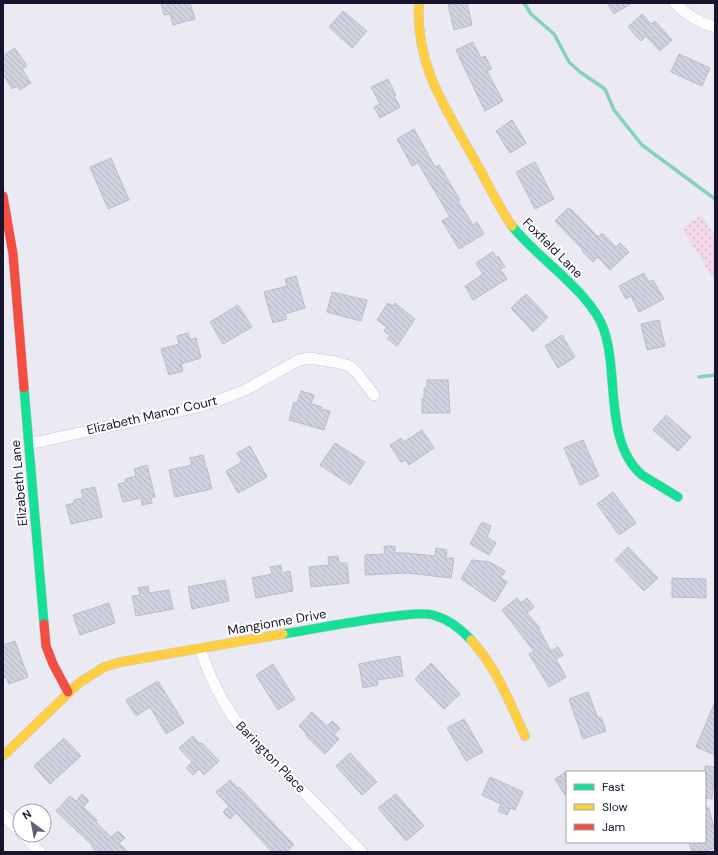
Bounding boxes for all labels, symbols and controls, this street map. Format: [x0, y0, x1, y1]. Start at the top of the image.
street label: Foxfield Lane [519, 214, 587, 282]
street label: Elizabeth Manor Court [85, 392, 219, 438]
street label: Elizabeth Lane [7, 439, 31, 527]
street label: Mangionne Drive [226, 605, 328, 639]
street label: Barington Place [232, 717, 310, 797]
legend [566, 771, 706, 843]
text: Fast [602, 779, 625, 795]
text: Slow [602, 799, 628, 815]
north arrow [12, 803, 52, 843]
text: N [20, 806, 34, 823]
text: Jam [602, 819, 625, 835]

